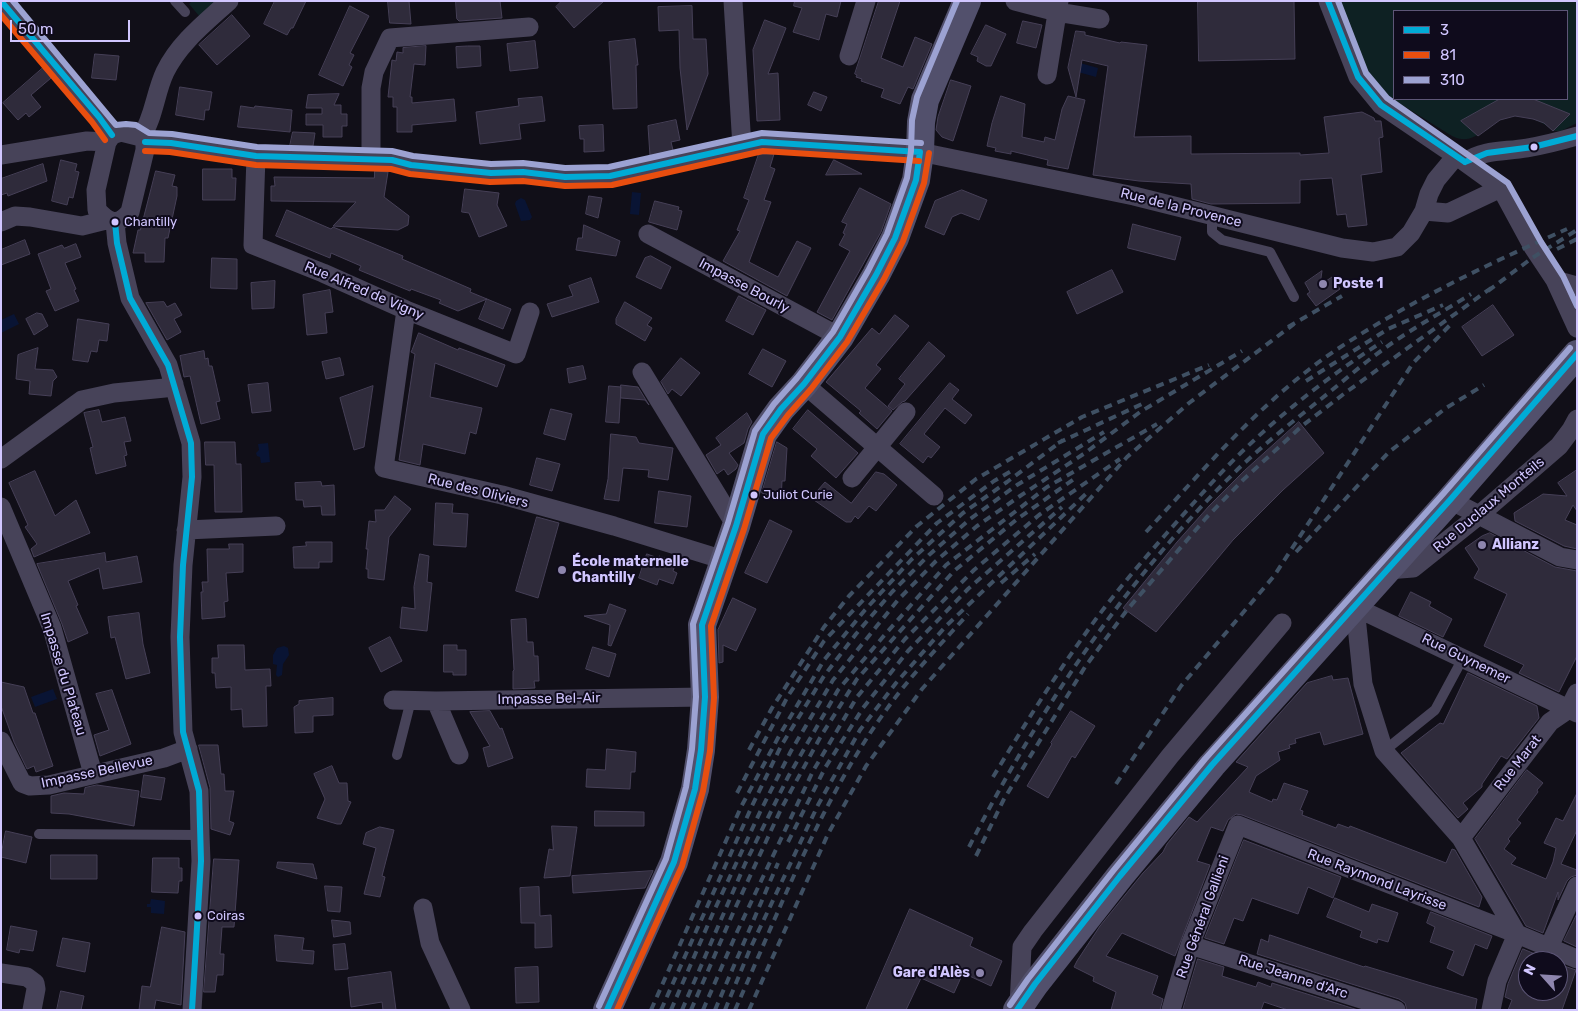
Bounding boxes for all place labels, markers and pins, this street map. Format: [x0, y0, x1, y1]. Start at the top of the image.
unlabelled marker [1529, 142, 1539, 152]
place label: Chantilly [124, 214, 177, 230]
marker: Chantilly [110, 217, 120, 227]
place label: Poste 1 [1333, 276, 1383, 292]
marker: Poste 1 [1317, 278, 1329, 290]
place label: Juliot Curie [763, 487, 833, 503]
marker: Juliot Curie [749, 490, 759, 500]
place label: Allianz [1492, 537, 1539, 553]
marker: Allianz [1476, 539, 1488, 551]
place label: École maternelle Chantilly [572, 554, 689, 586]
marker: École maternelle Chantilly [556, 564, 568, 576]
place label: Coiras [207, 908, 245, 924]
marker: Coiras [193, 911, 203, 921]
place label: Gare d'Alès [893, 965, 970, 981]
marker: Gare d'Alès [974, 967, 986, 979]

